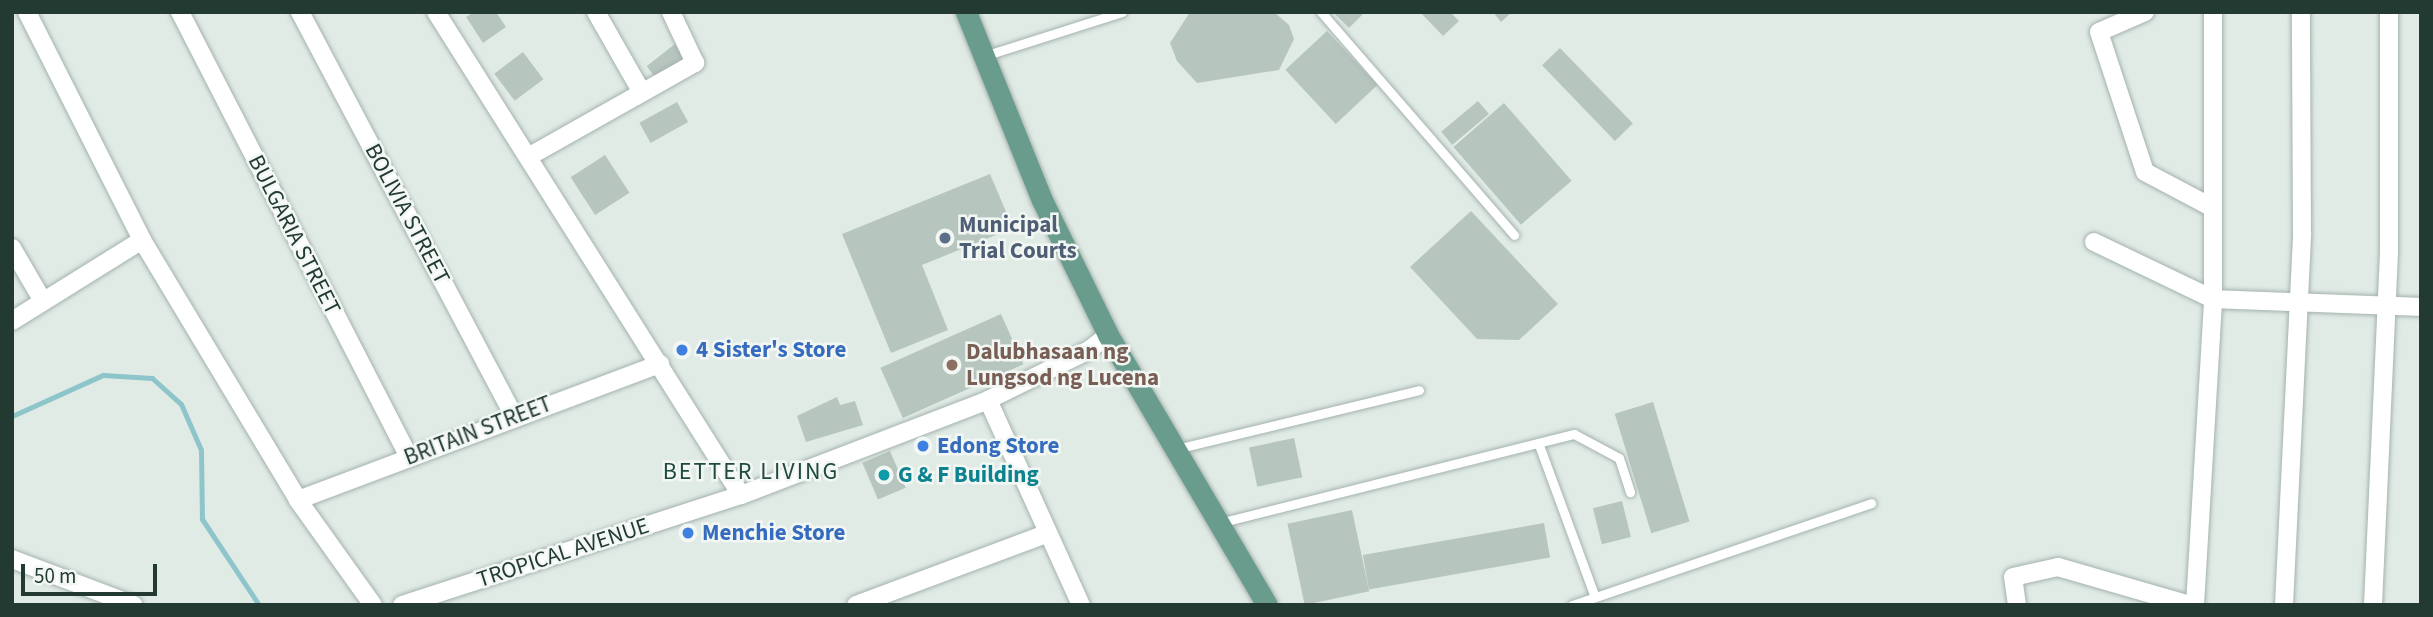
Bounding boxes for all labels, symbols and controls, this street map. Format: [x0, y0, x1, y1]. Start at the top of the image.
street label: BOLIVIA STREET [358, 139, 456, 289]
street label: BULGARIA STREET [242, 151, 346, 319]
place label: Municipal Trial Courts [959, 211, 1077, 265]
marker: Municipal Trial Courts [937, 230, 953, 246]
place label: 4 Sister's Store [696, 336, 846, 364]
place label: Dalubhasaan ng Lungsod ng Lucena [966, 338, 1159, 392]
marker: 4 Sister's Store [674, 342, 690, 358]
marker: Dalubhasaan ng Lungsod ng Lucena [944, 357, 960, 373]
street label: BRITAIN STREET [400, 390, 556, 472]
place label: Edong Store [937, 432, 1059, 460]
marker: Edong Store [915, 438, 931, 454]
district label: BETTER LIVING [664, 458, 838, 486]
place label: G & F Building [898, 461, 1039, 489]
marker: G & F Building [876, 467, 892, 483]
street label: TROPICAL AVENUE [474, 512, 652, 594]
place label: Menchie Store [702, 519, 845, 547]
marker: Menchie Store [680, 525, 696, 541]
scale bar [24, 550, 161, 594]
text: 50 m [34, 561, 76, 591]

